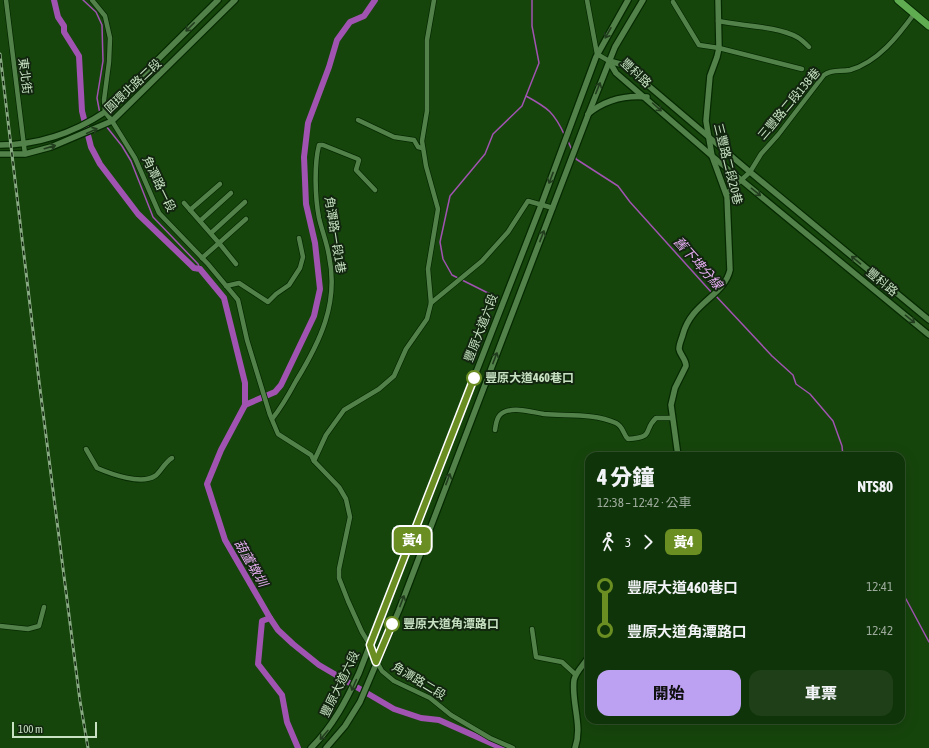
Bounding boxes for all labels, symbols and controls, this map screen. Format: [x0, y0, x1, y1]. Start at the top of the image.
one-way arrow [185, 22, 195, 32]
one-way arrow [604, 27, 611, 39]
street label: 圓環北路二段 [102, 56, 164, 116]
street label: 豐科路 [618, 56, 654, 90]
street label: 東北街 [16, 57, 34, 95]
street label: 三豐路二段138巷 [755, 65, 823, 143]
one-way arrow [595, 82, 603, 94]
one-way arrow [652, 102, 662, 112]
street label: 三豐路二段20巷 [711, 122, 745, 206]
one-way arrow [86, 127, 98, 134]
one-way arrow [43, 143, 56, 150]
street label: 角潭路一段 [140, 154, 178, 214]
one-way arrow [547, 171, 555, 183]
one-way arrow [750, 188, 761, 197]
street label: 角潭路一段1巷 [322, 196, 348, 274]
one-way arrow [538, 231, 546, 243]
water label: 舊下埤分線 [671, 234, 727, 294]
one-way arrow [850, 256, 861, 264]
street label: 豐科路 [864, 265, 900, 299]
street label: 豐原大道六段 [462, 292, 500, 364]
one-way arrow [905, 315, 915, 324]
one-way arrow [491, 352, 499, 364]
marker: 豐原大道460巷口 [466, 370, 482, 386]
place label: 豐原大道460巷口 [485, 371, 574, 385]
text: 4 分鐘 [597, 464, 654, 490]
one-way arrow [445, 473, 453, 485]
text: NT$80 [857, 478, 893, 495]
text: 12:38 – 12:42 · 公車 [597, 495, 692, 510]
line badge: 黃4 [394, 527, 430, 553]
icon: walk [597, 531, 619, 553]
icon: forward [637, 531, 659, 553]
text: 黃4 [402, 532, 422, 548]
text: 黃4 [673, 534, 694, 550]
text: 3 [625, 535, 631, 550]
water label: 葫蘆墩圳 [232, 537, 271, 591]
text: 豐原大道460巷口 [627, 579, 738, 596]
text: 12:41 [866, 579, 893, 594]
one-way arrow [399, 595, 407, 607]
marker: 豐原大道角潭路口 [384, 616, 400, 632]
place label: 豐原大道角潭路口 [403, 617, 499, 631]
text: 豐原大道角潭路口 [627, 623, 747, 640]
text: 12:42 [866, 623, 893, 638]
street label: 豐原大道六段 [318, 649, 362, 719]
street label: 角潭路二段 [390, 660, 448, 702]
button: 開始 [597, 670, 741, 716]
button: 車票 [749, 670, 893, 716]
one-way arrow [350, 678, 357, 690]
scale bar [12, 720, 97, 739]
text: 100 m [18, 723, 43, 735]
one-way arrow [319, 730, 328, 740]

